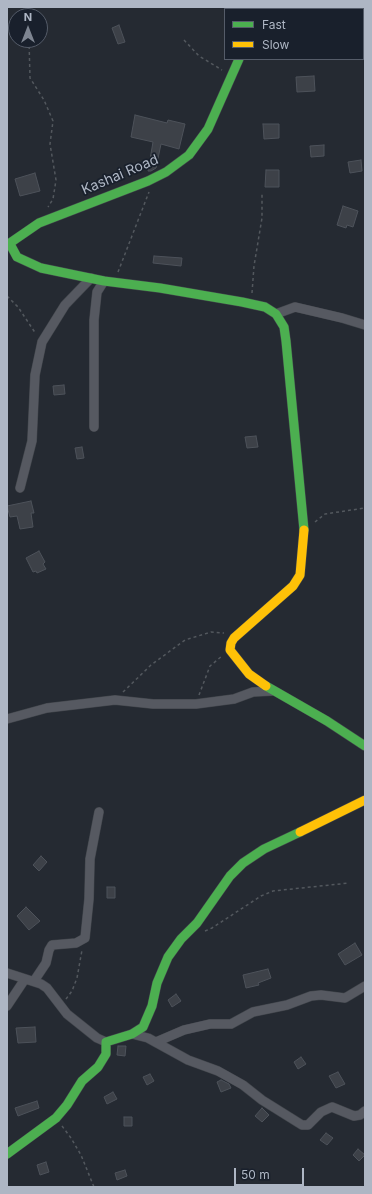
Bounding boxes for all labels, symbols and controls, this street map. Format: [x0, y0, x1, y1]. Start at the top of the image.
north arrow [8, 8, 48, 48]
legend [224, 8, 364, 60]
text: N [24, 10, 32, 24]
text: Fast [262, 17, 286, 32]
text: Slow [262, 37, 289, 52]
street label: Kashai Road [79, 151, 161, 199]
scale bar [236, 1160, 306, 1186]
text: 50 m [241, 1167, 270, 1182]

